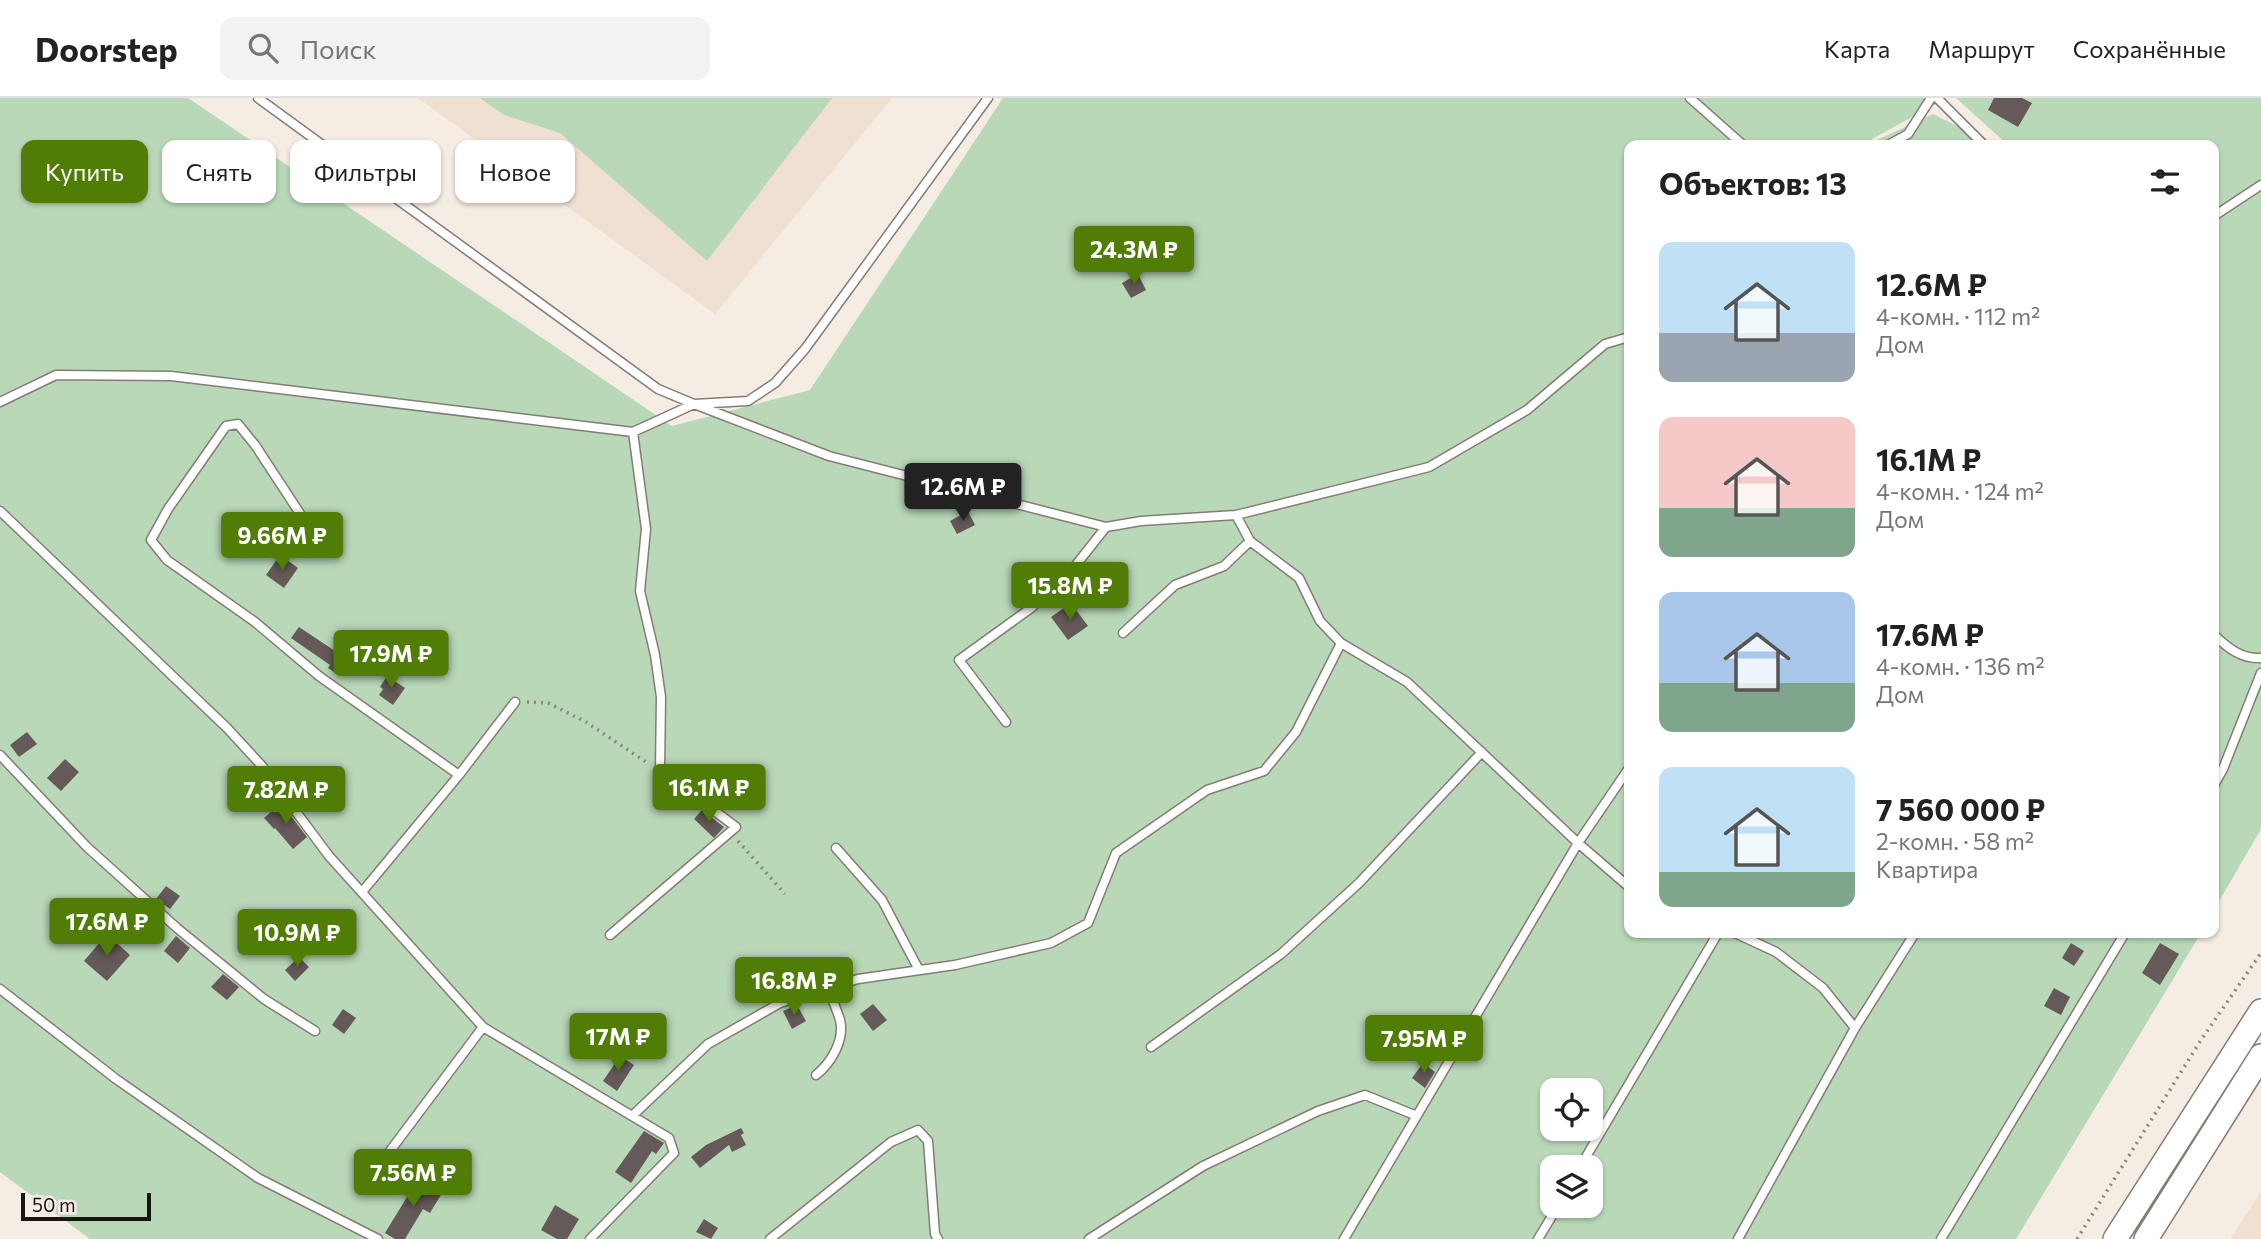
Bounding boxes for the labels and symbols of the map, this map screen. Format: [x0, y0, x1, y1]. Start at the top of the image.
pin: 24.3M ₽ [1069, 226, 1199, 286]
pin: 12.6M ₽ [898, 464, 1028, 523]
pin: 9.66M ₽ [217, 512, 347, 572]
pin: 15.8M ₽ [1005, 562, 1135, 622]
pin: 17.9M ₽ [326, 630, 456, 690]
pin: 16.1M ₽ [644, 764, 774, 824]
pin: 7.82M ₽ [221, 766, 351, 826]
pin: 17.6M ₽ [42, 898, 172, 958]
pin: 10.9M ₽ [232, 910, 362, 969]
pin: 16.8M ₽ [729, 958, 859, 1017]
pin: 17M ₽ [569, 1014, 667, 1073]
pin: 7.95M ₽ [1359, 1016, 1489, 1075]
pin: 7.56M ₽ [348, 1150, 478, 1209]
scale bar [21, 1190, 150, 1222]

